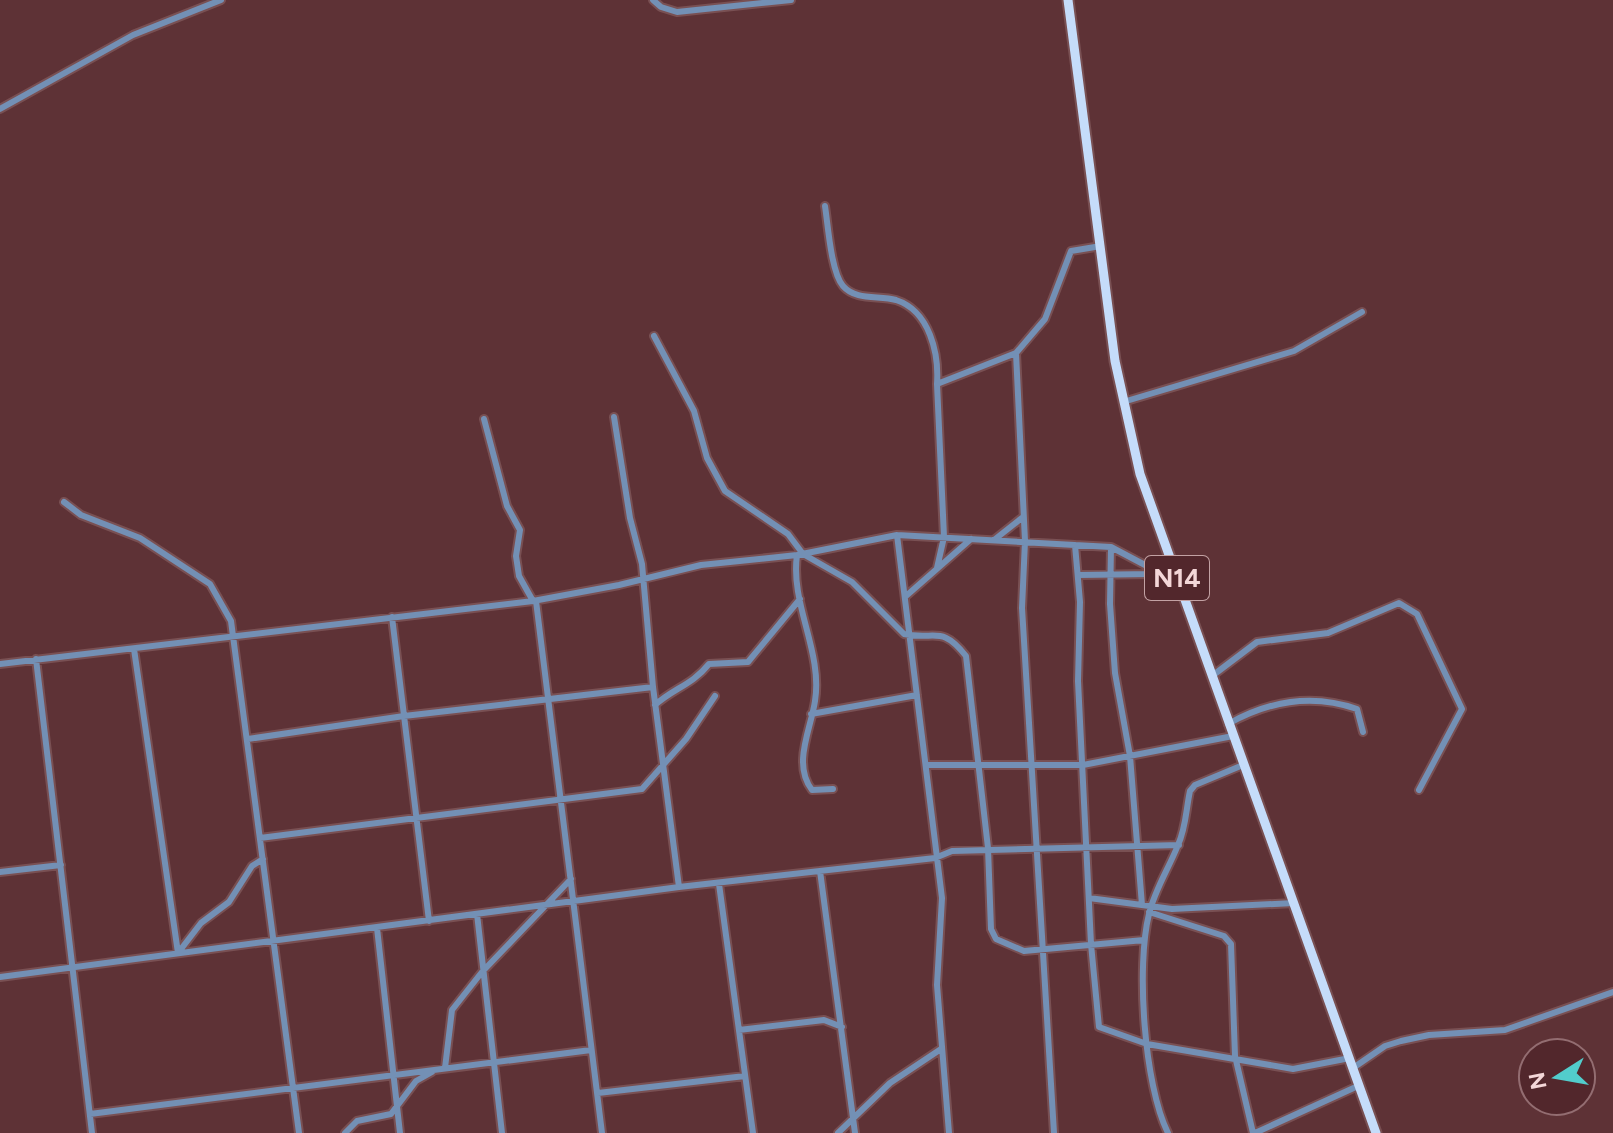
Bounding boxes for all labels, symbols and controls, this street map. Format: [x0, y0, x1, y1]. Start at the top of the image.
road number: N14 [1145, 556, 1209, 600]
north arrow [1517, 1037, 1597, 1117]
text: N [1523, 1070, 1553, 1092]

